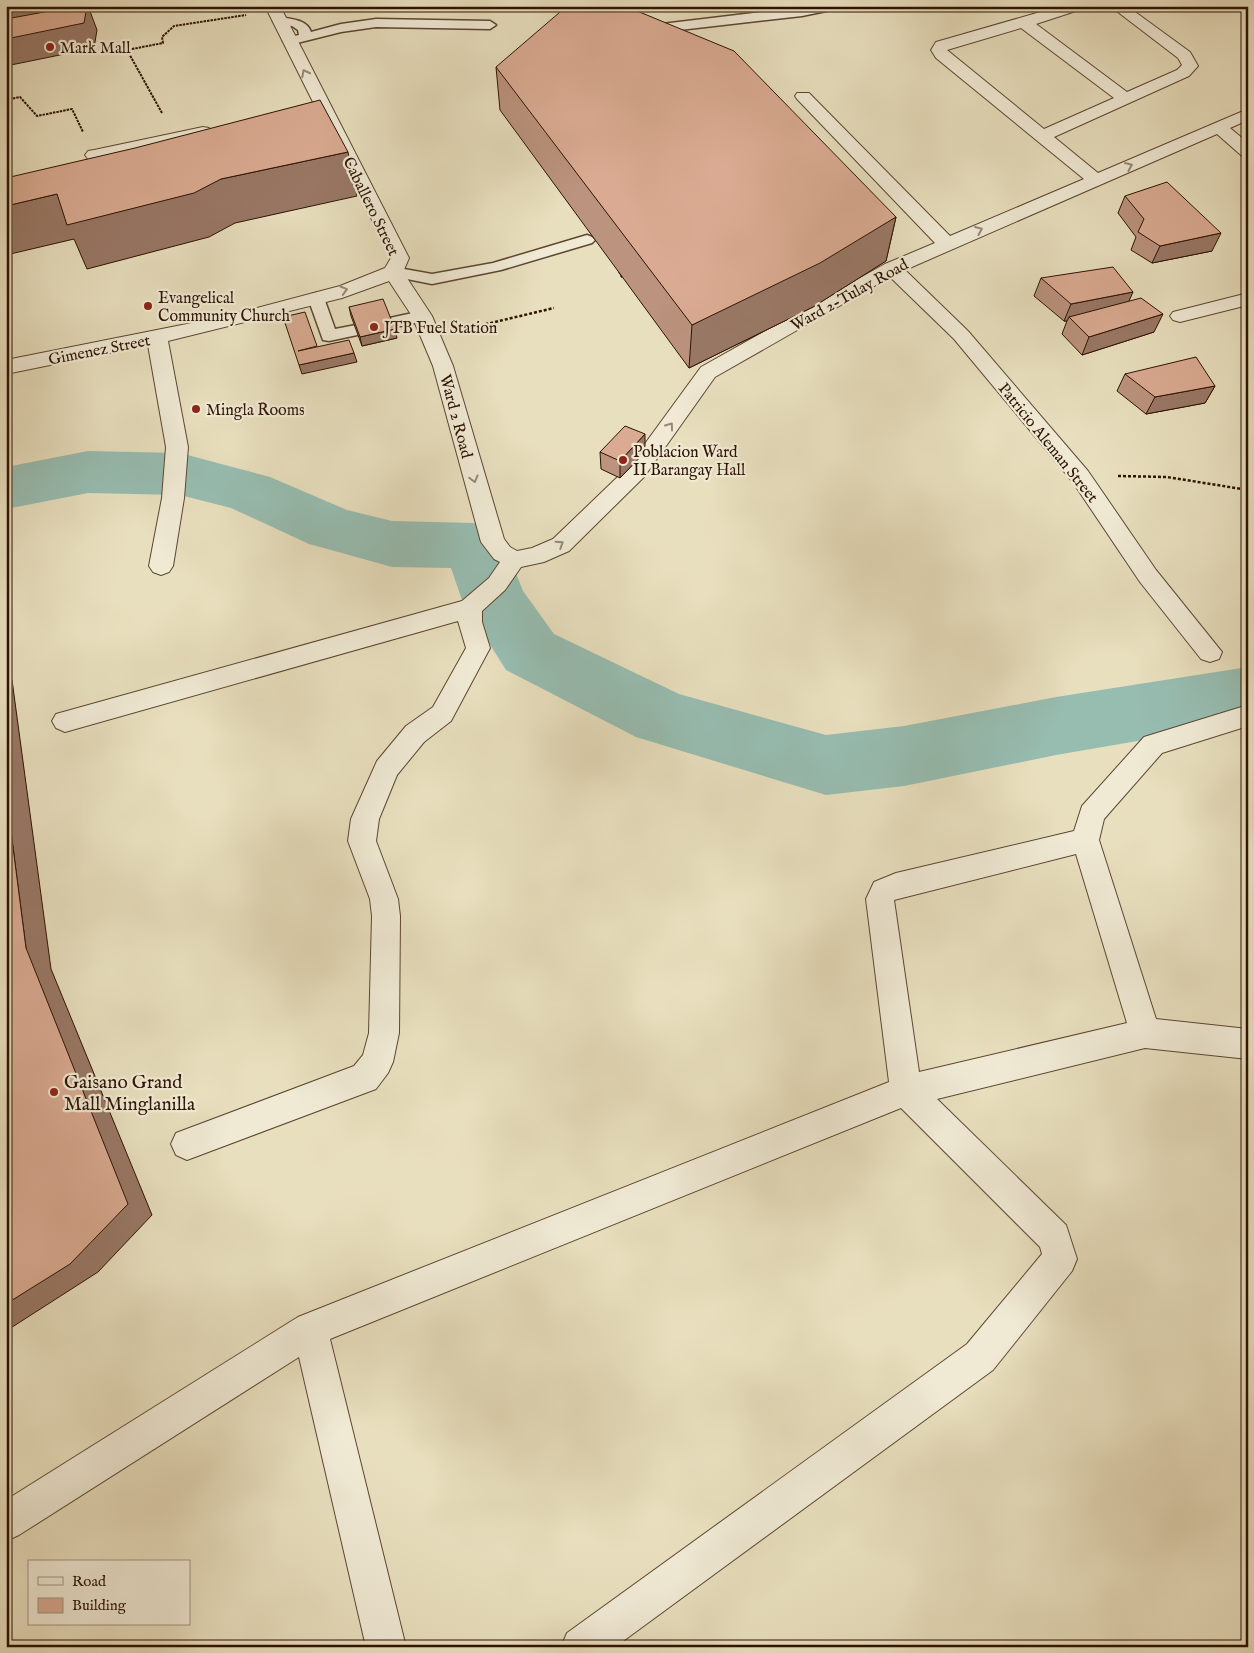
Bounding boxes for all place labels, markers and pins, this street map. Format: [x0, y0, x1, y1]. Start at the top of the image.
place label: Mark Mall [60, 39, 131, 59]
marker: Mark Mall [44, 41, 56, 53]
place label: Evangelical Community Church [158, 289, 290, 327]
marker: Evangelical Community Church [142, 300, 154, 312]
place label: JTB Fuel Station [382, 319, 498, 339]
marker: JTB Fuel Station [368, 321, 380, 333]
place label: Mingla Rooms [206, 401, 305, 421]
marker: Mingla Rooms [190, 403, 202, 415]
place label: Poblacion Ward II Barangay Hall [633, 443, 746, 481]
marker: Poblacion Ward II Barangay Hall [617, 454, 629, 466]
place label: Gaisano Grand Mall Minglanilla [64, 1071, 196, 1117]
marker: Gaisano Grand Mall Minglanilla [48, 1086, 60, 1098]

